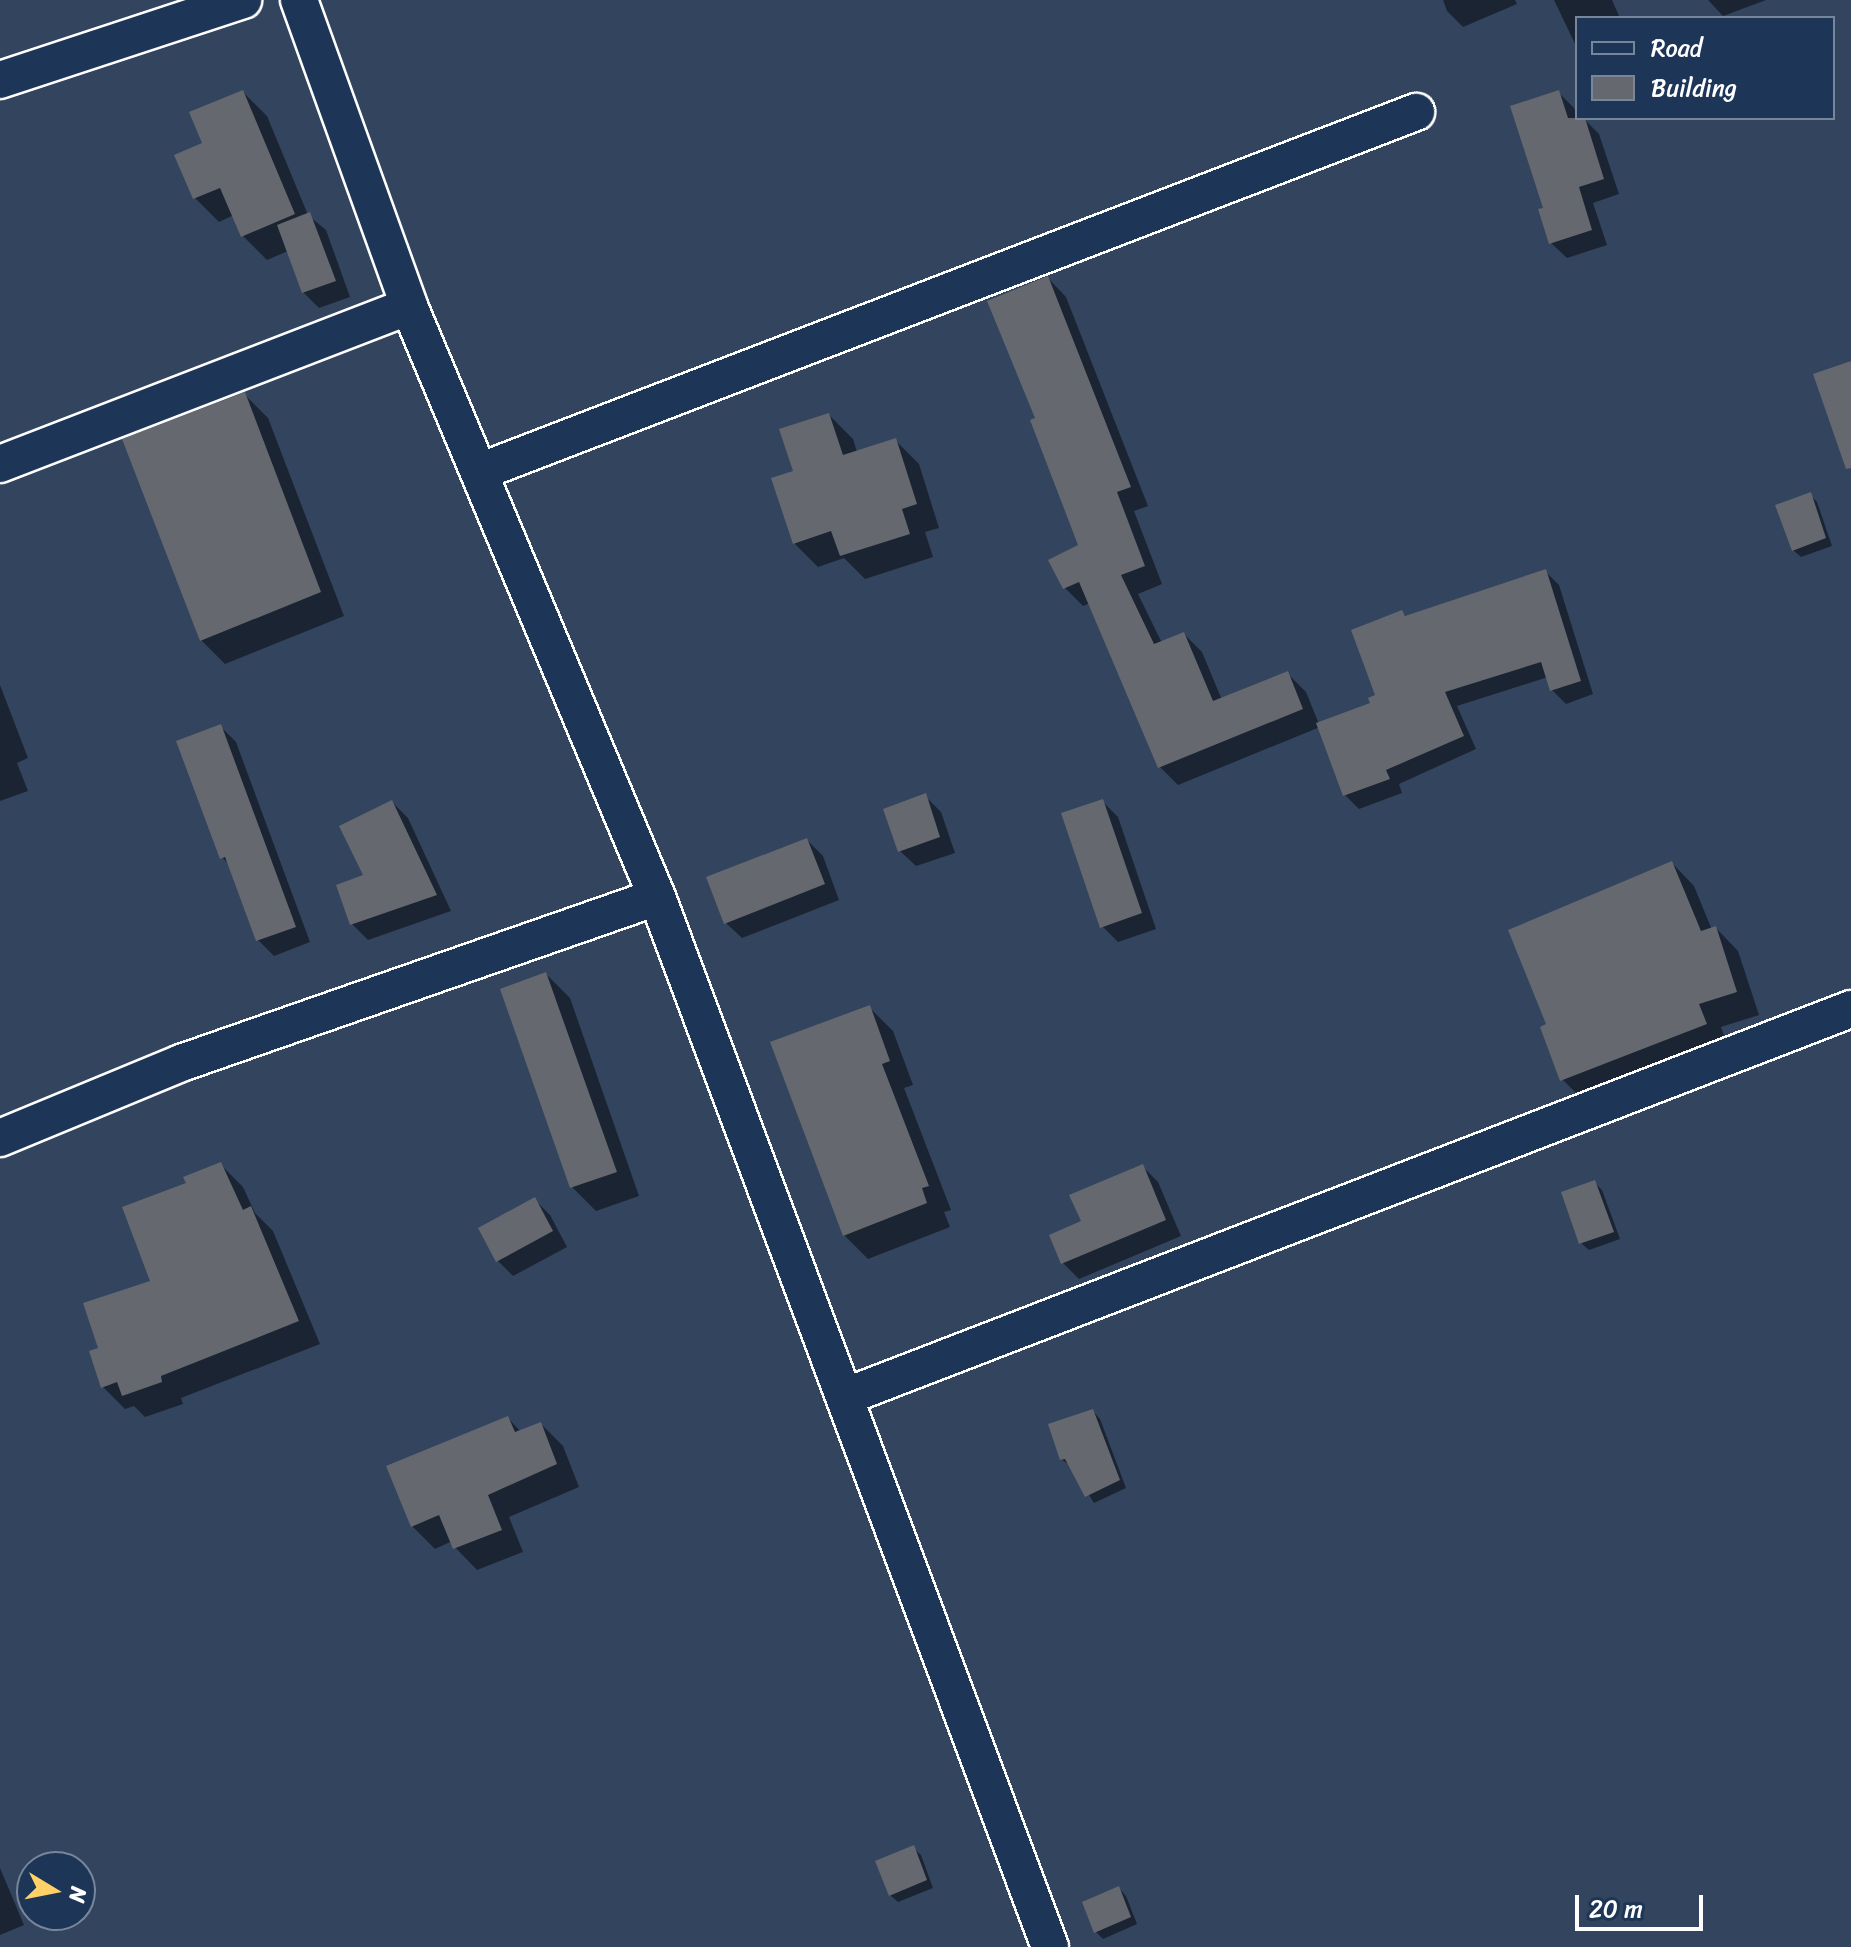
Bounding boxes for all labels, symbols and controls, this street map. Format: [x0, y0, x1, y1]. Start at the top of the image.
legend [1575, 16, 1835, 120]
text: Road [1651, 27, 1702, 69]
text: Building [1651, 67, 1737, 109]
north arrow [16, 1851, 96, 1931]
scale bar [1579, 1879, 1707, 1929]
text: N [58, 1884, 99, 1906]
text: 20 m [1589, 1888, 1643, 1930]

